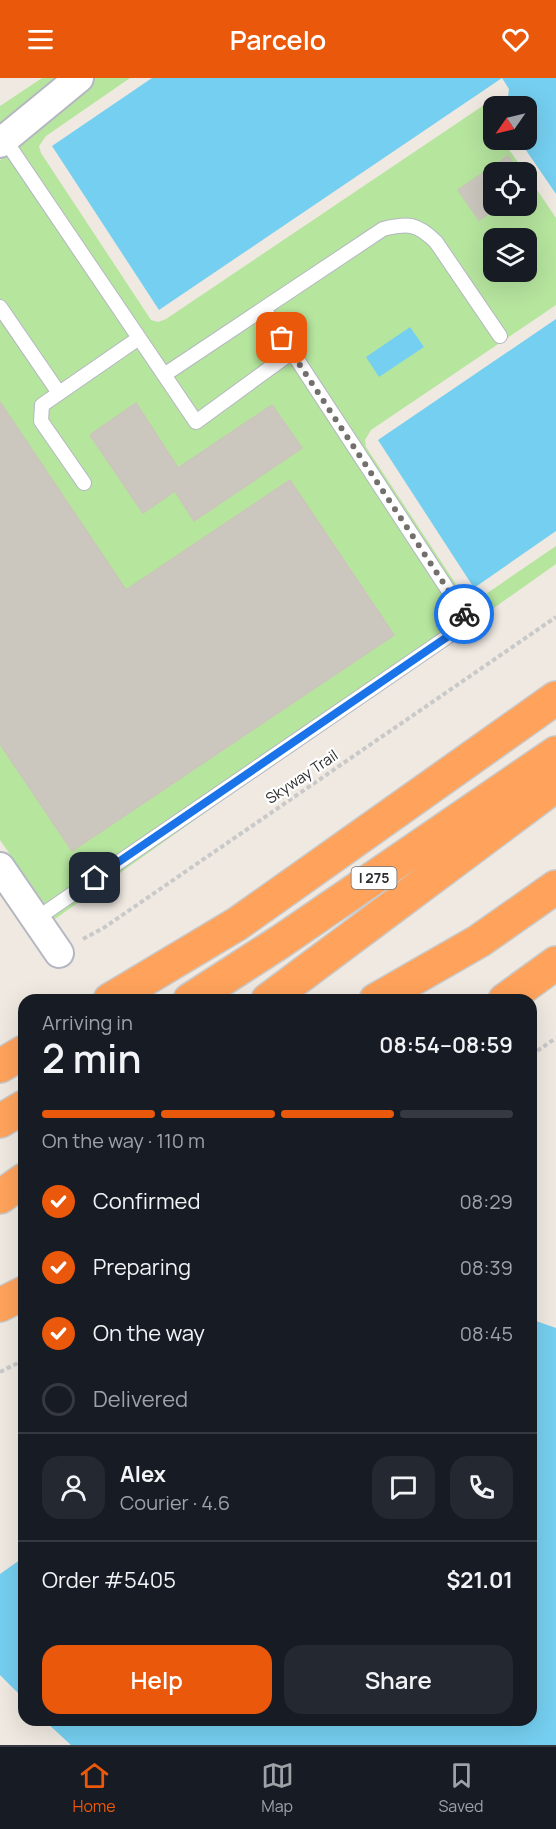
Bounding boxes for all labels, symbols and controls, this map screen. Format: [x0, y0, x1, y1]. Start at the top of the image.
text: Parcelo [230, 21, 326, 58]
icon: menu [24, 23, 57, 56]
icon: heart [499, 23, 532, 56]
north arrow [483, 96, 537, 150]
map controls [483, 96, 537, 282]
button: locate [483, 162, 537, 216]
button: layers [483, 228, 537, 282]
pin [256, 312, 307, 363]
icon: bag [265, 321, 298, 354]
courier [434, 584, 494, 644]
icon: bike [448, 598, 481, 631]
street label: Skyway Trail [261, 745, 342, 809]
pin [69, 852, 120, 903]
icon: home [78, 861, 111, 894]
road number: I 275 [352, 867, 397, 889]
text: Arriving in [42, 1009, 133, 1036]
text: 08:54–08:59 [379, 1030, 513, 1060]
text: 2 min [42, 1031, 141, 1085]
text: On the way · 110 m [42, 1127, 205, 1154]
icon: check [42, 1185, 75, 1218]
text: Confirmed [93, 1186, 201, 1216]
text: 08:29 [459, 1188, 513, 1215]
icon: check [42, 1251, 75, 1284]
text: Preparing [93, 1252, 191, 1282]
text: 08:39 [460, 1254, 513, 1281]
icon: check [42, 1317, 75, 1350]
text: On the way [93, 1318, 205, 1348]
text: 08:45 [460, 1320, 513, 1347]
text: Delivered [93, 1384, 188, 1414]
button: person [42, 1456, 105, 1519]
button: chat [372, 1456, 435, 1519]
button: phone [450, 1456, 513, 1519]
text: Alex [120, 1459, 166, 1489]
text: Courier · 4.6 [120, 1489, 230, 1516]
text: Order #5405 [42, 1565, 176, 1595]
text: $21.01 [447, 1565, 513, 1595]
button: Help [42, 1645, 272, 1714]
button: Share [284, 1645, 513, 1714]
tab: Home [72, 1759, 116, 1817]
tab: Map [261, 1759, 294, 1817]
tab: Saved [438, 1759, 484, 1817]

